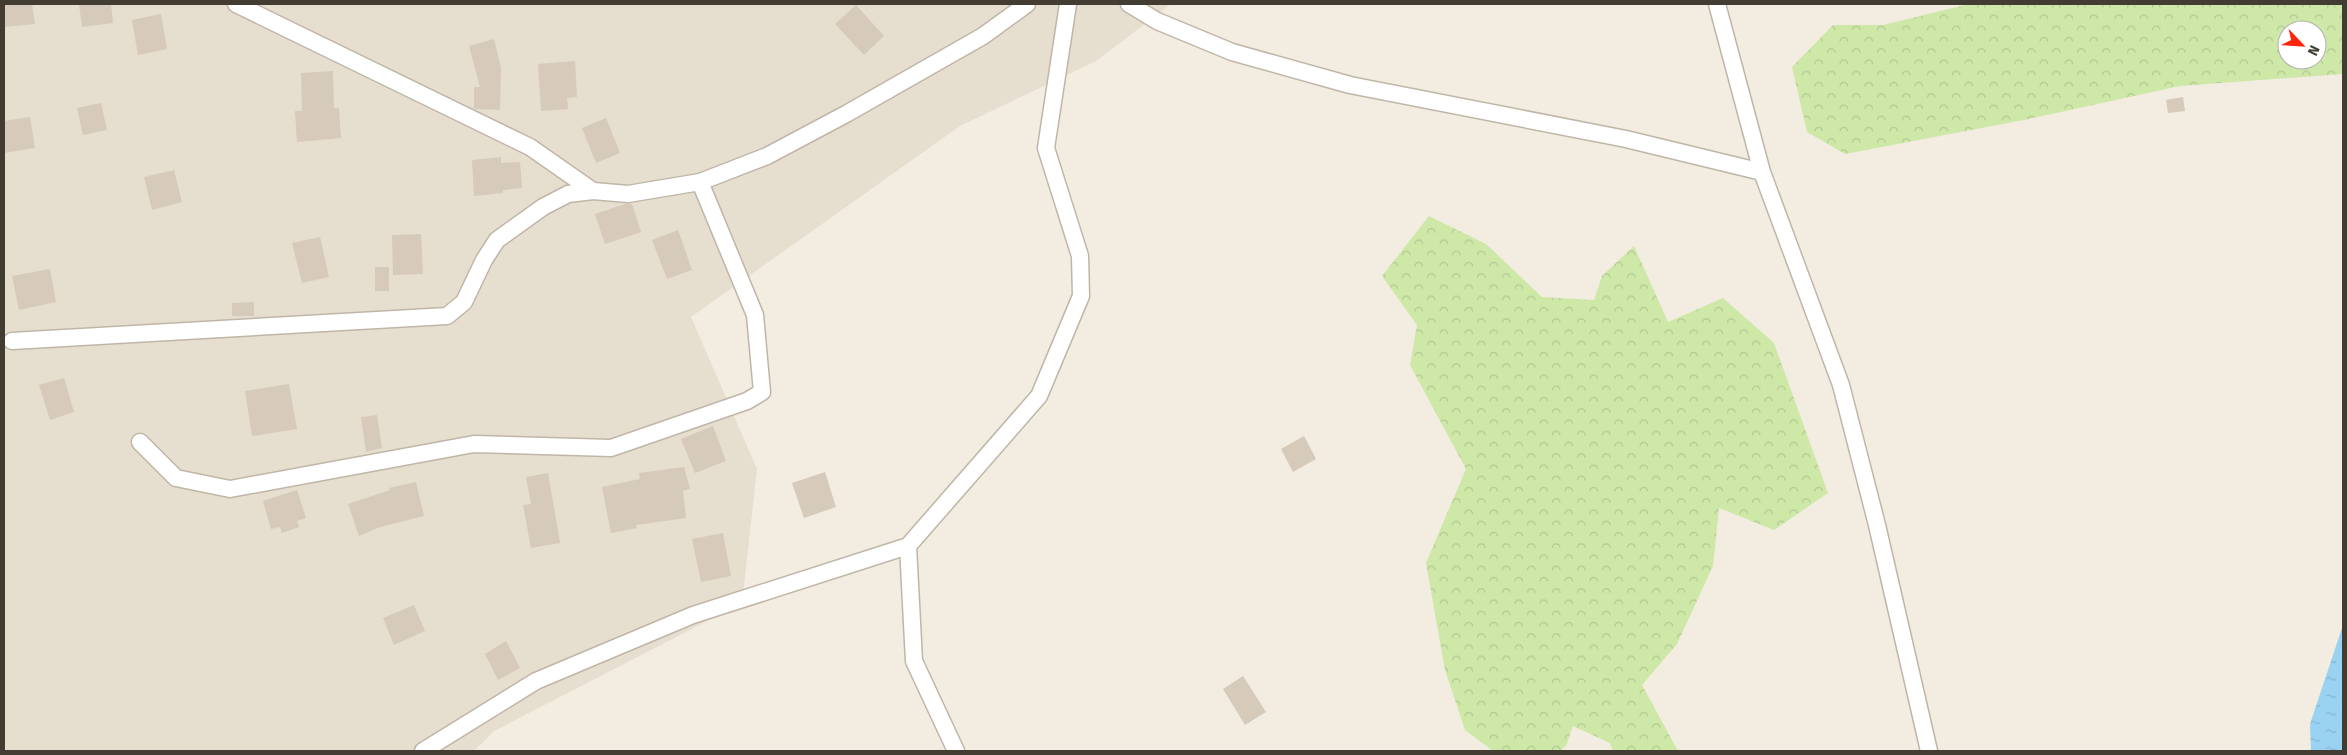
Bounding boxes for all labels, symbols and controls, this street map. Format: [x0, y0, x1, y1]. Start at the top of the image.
north arrow [2277, 20, 2327, 70]
text: N [2304, 42, 2323, 58]

